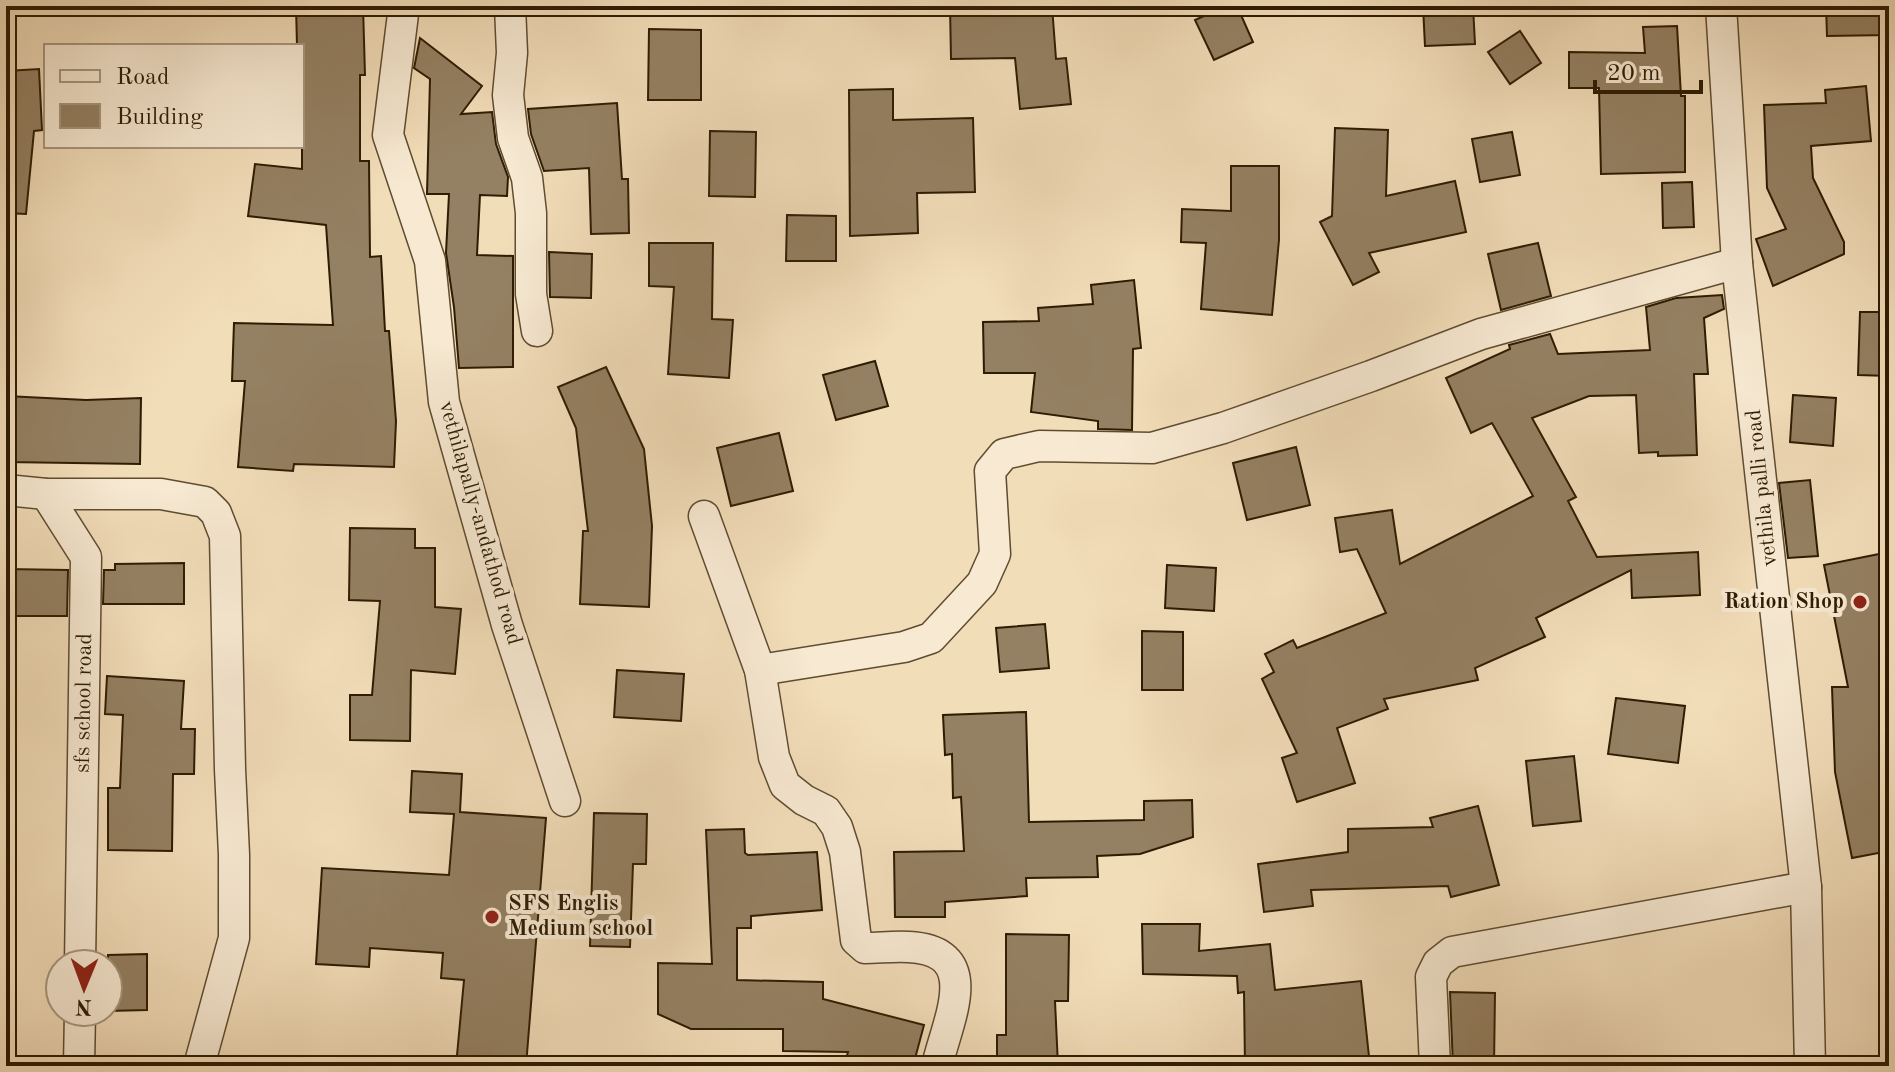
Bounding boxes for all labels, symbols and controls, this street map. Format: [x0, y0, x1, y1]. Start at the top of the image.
legend [44, 44, 304, 148]
scale bar [1595, 44, 1701, 94]
text: 20 m [1607, 62, 1661, 86]
text: Road [116, 66, 169, 90]
text: Building [116, 106, 203, 130]
street label: vethilapally-andathod road [435, 399, 525, 647]
street label: vethila palli road [1743, 408, 1781, 568]
place label: Ration Shop [1724, 591, 1844, 613]
marker: Ration Shop [1851, 593, 1869, 611]
street label: sfs school road [72, 633, 96, 773]
place label: SFS Englis Medium school [508, 893, 653, 940]
marker: SFS Englis Medium school [483, 908, 501, 926]
north arrow [44, 948, 124, 1028]
text: N [75, 995, 92, 1017]

